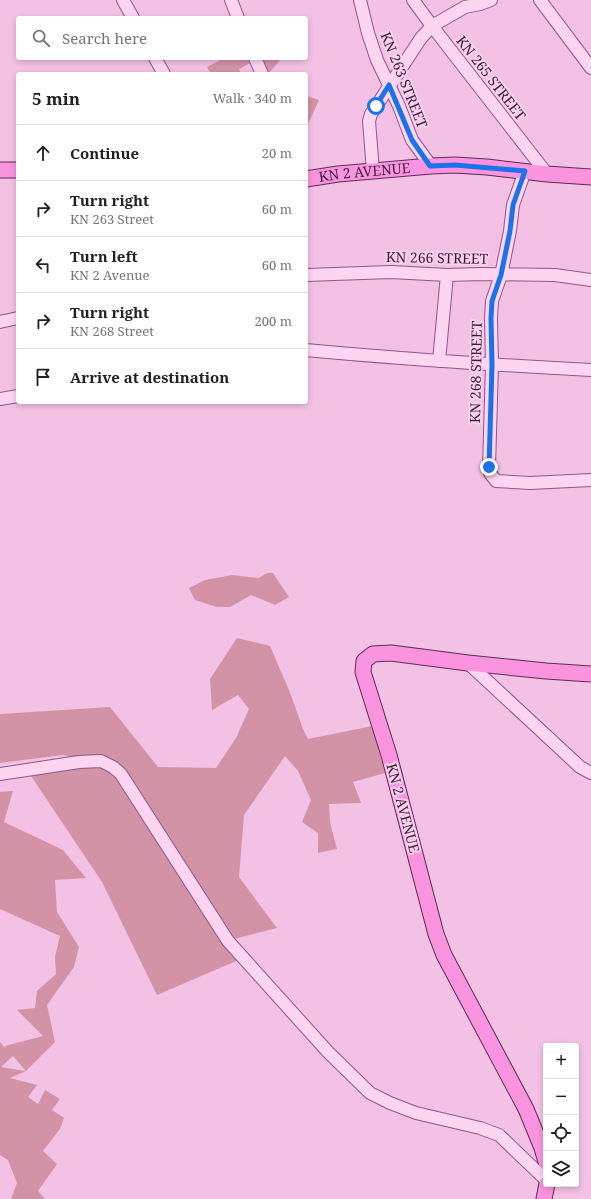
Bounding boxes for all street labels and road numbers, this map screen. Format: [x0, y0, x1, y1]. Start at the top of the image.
street label: KN 263 STREET [376, 29, 433, 131]
street label: KN 265 STREET [452, 32, 531, 124]
street label: KN 2 AVENUE [317, 158, 411, 186]
street label: KN 266 STREET [386, 247, 489, 268]
street label: KN 268 STREET [465, 320, 486, 423]
street label: KN 2 AVENUE [382, 761, 425, 855]

